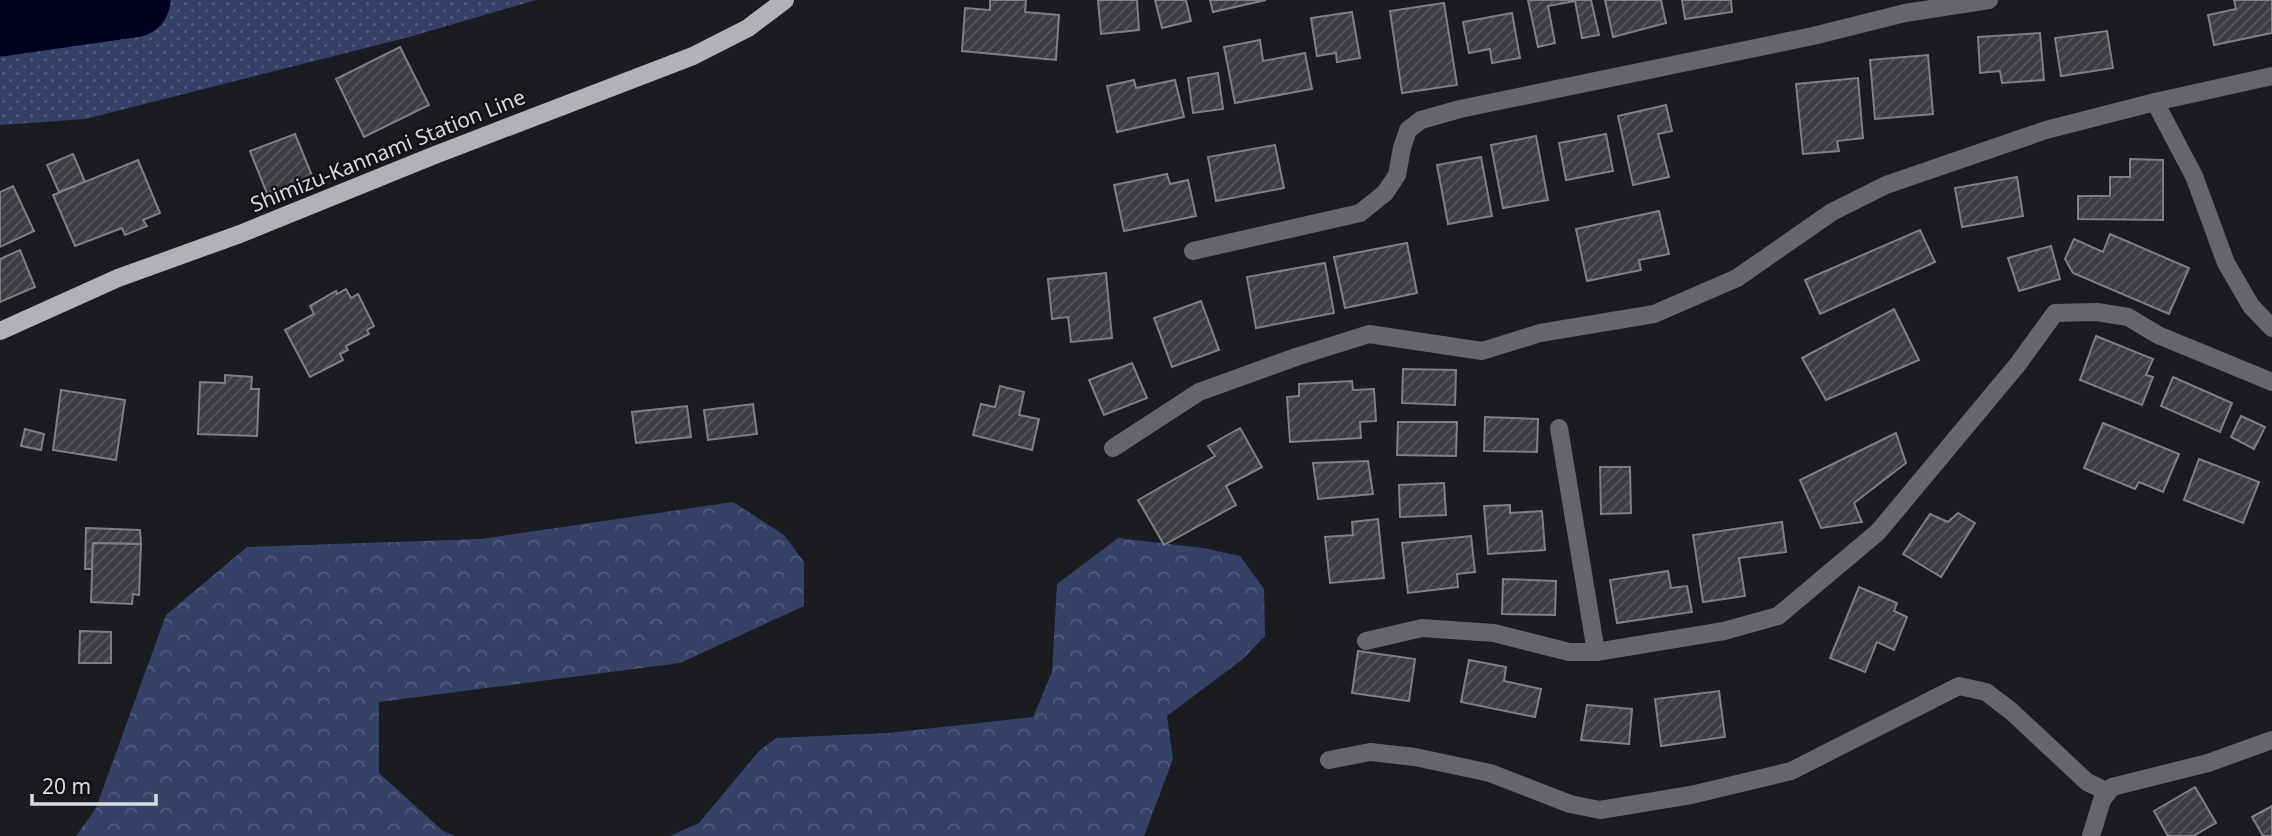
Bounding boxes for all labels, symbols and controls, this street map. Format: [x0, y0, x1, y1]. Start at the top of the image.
street label: Shimizu-Kannami Station Line [246, 82, 529, 218]
scale bar [32, 762, 156, 806]
text: 20 m [42, 772, 91, 800]

